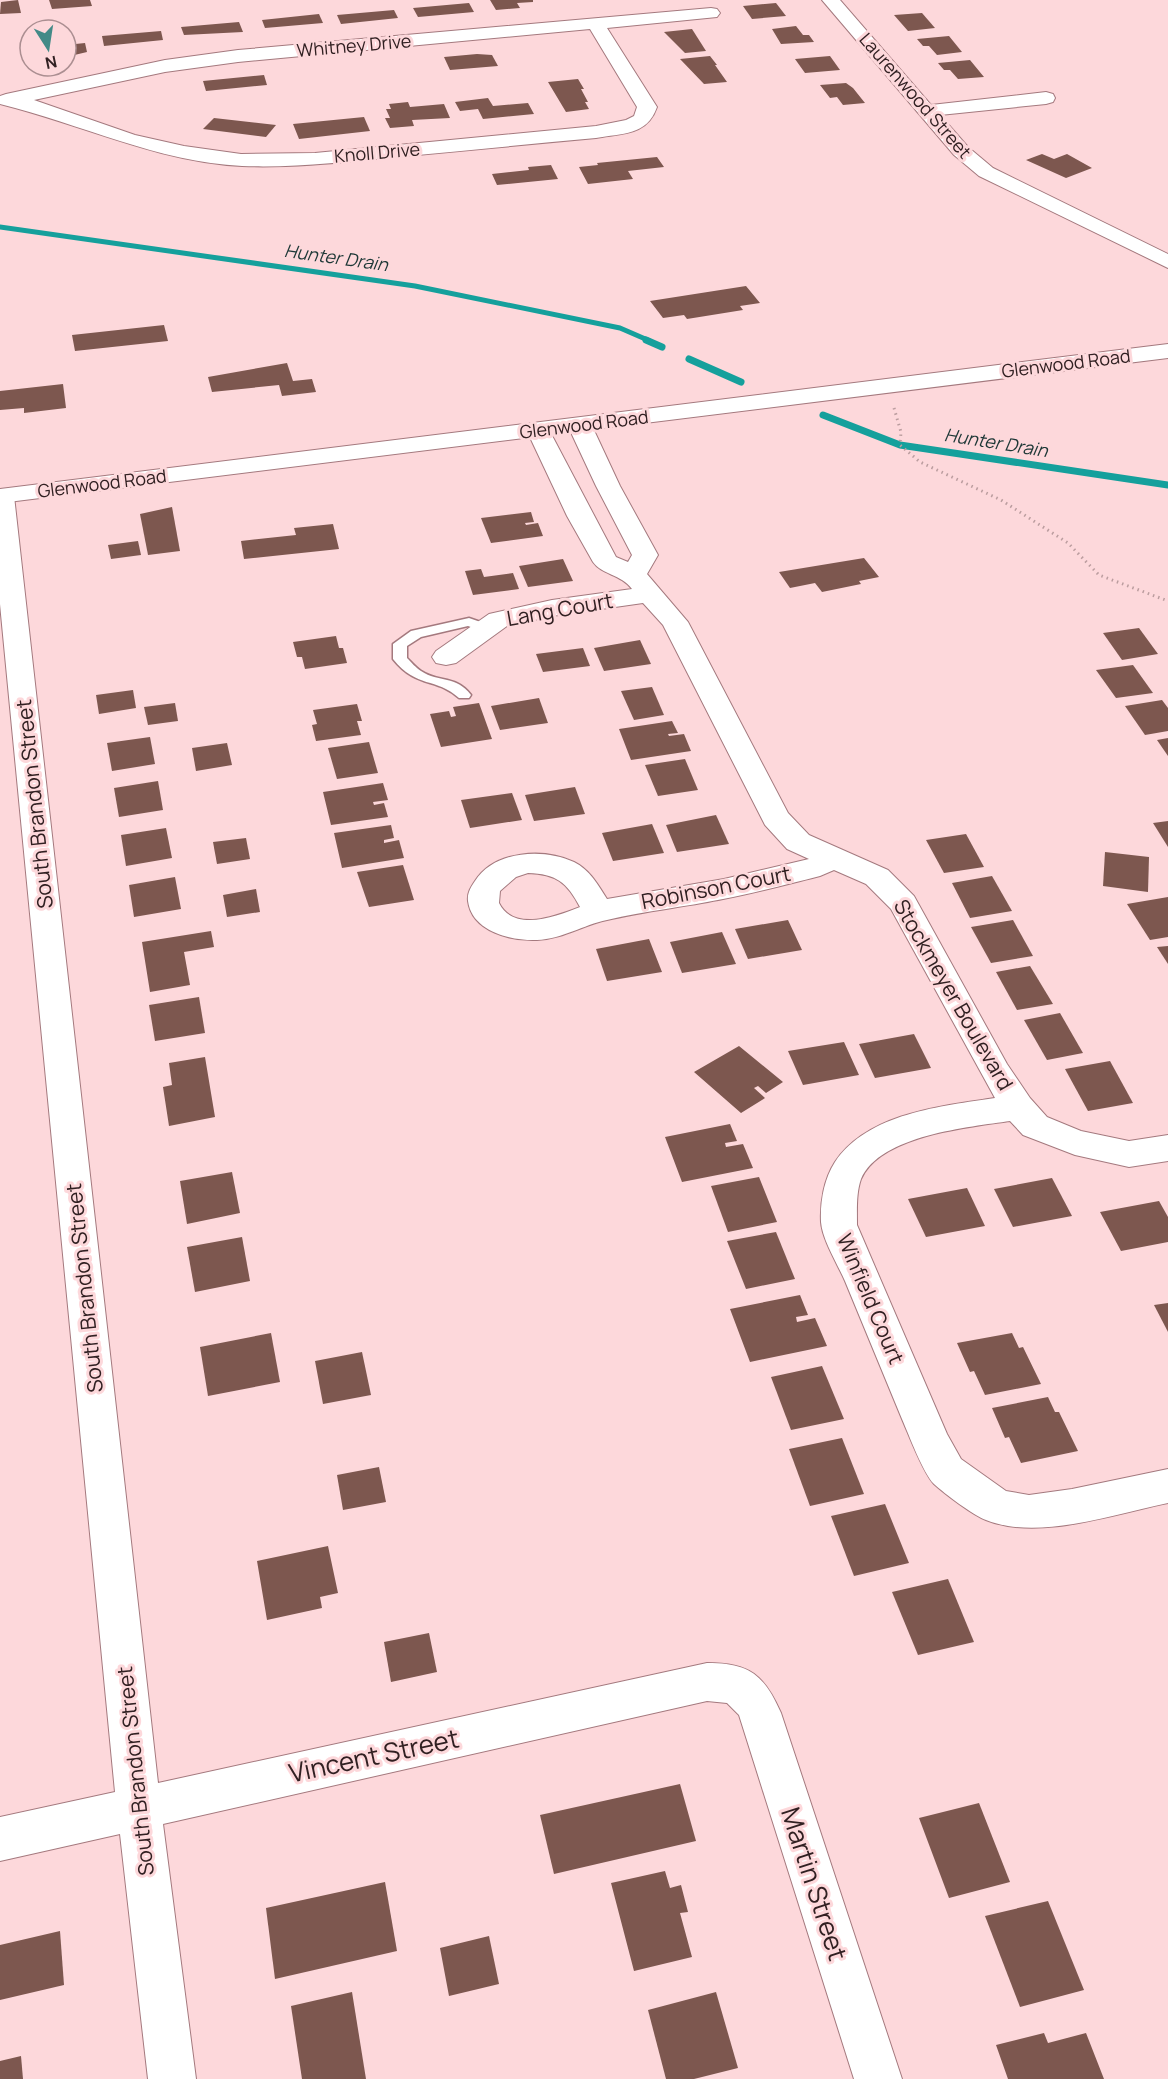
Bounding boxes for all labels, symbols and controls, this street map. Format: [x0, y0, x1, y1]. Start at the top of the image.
north arrow [18, 18, 78, 78]
street label: Laurenwood Street [855, 27, 977, 163]
street label: Whitney Drive [296, 28, 412, 62]
text: N [43, 51, 59, 75]
street label: Knoll Drive [333, 136, 421, 168]
water label: Hunter Drain [283, 238, 391, 276]
street label: Glenwood Road [1000, 343, 1132, 383]
street label: Glenwood Road [518, 404, 650, 444]
water label: Hunter Drain [943, 422, 1051, 462]
street label: Glenwood Road [36, 463, 168, 503]
street label: Lang Court [505, 586, 615, 632]
street label: South Brandon Street [9, 698, 59, 910]
street label: Robinson Court [639, 859, 793, 915]
street label: Stockmeyer Boulevard [888, 894, 1020, 1095]
street label: South Brandon Street [59, 1182, 109, 1394]
street label: Winfield Court [831, 1229, 911, 1368]
street label: South Brandon Street [110, 1665, 160, 1877]
street label: Vincent Street [286, 1719, 462, 1791]
street label: Martin Street [773, 1802, 857, 1965]

